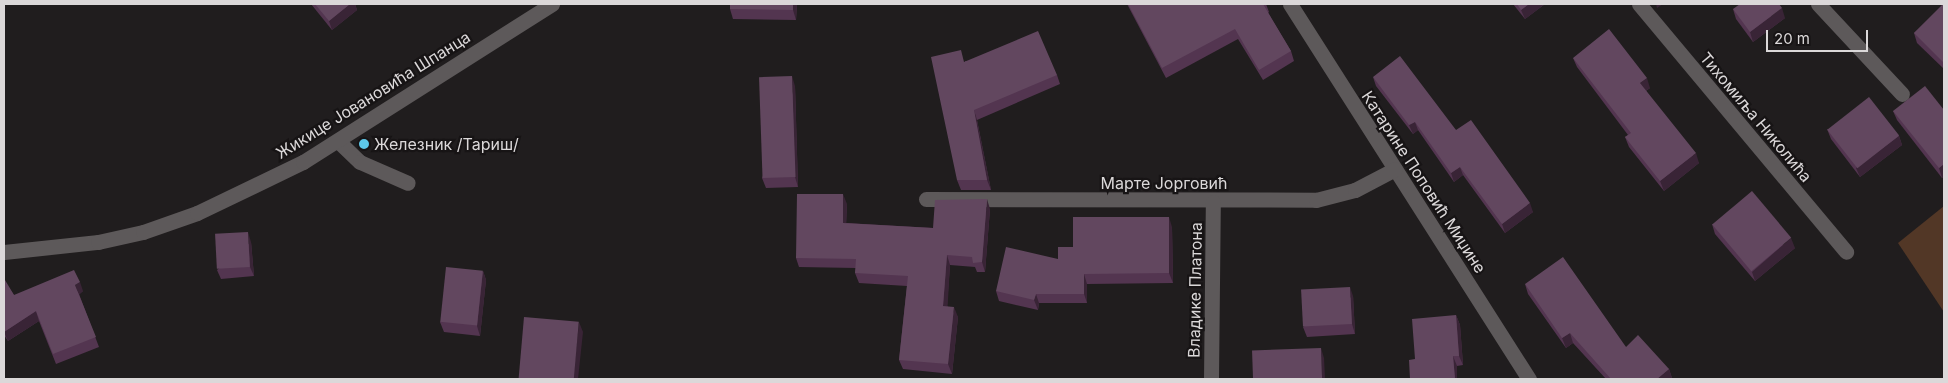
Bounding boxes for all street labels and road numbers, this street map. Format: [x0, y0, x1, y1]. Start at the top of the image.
street label: Жикице Јовановића Шпанца [272, 27, 474, 163]
street label: Тихомиља Николића [1696, 48, 1816, 186]
street label: Катарине Поповић Миџине [1358, 87, 1490, 277]
street label: Марте Јорговић [1100, 173, 1228, 193]
street label: Владике Платона [1184, 222, 1206, 358]

